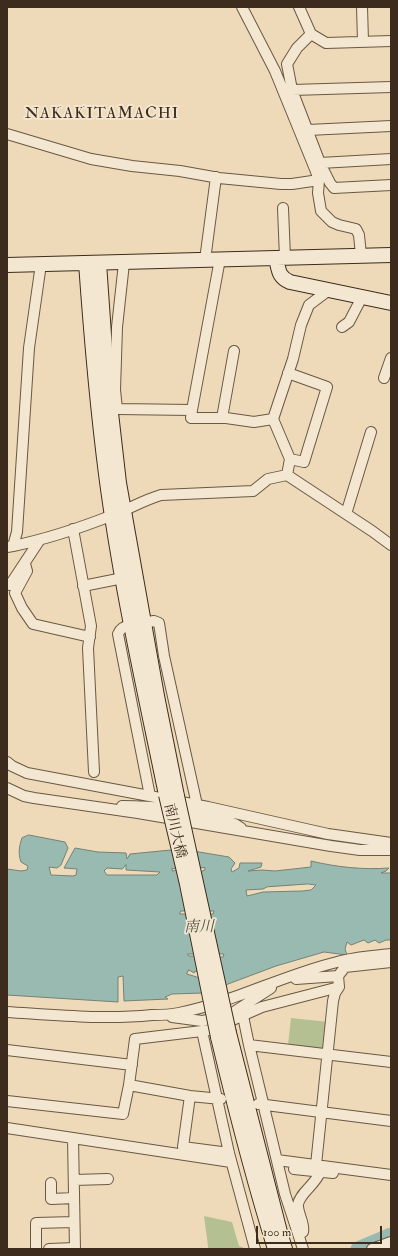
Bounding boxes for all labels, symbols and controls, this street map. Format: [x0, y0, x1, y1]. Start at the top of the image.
district label: NAKAKITAMACHI [25, 105, 179, 125]
street label: 南川大橋 [160, 802, 188, 860]
water label: 南川 [184, 919, 214, 937]
scale bar [258, 1218, 384, 1244]
text: 100 m [263, 1225, 291, 1240]

